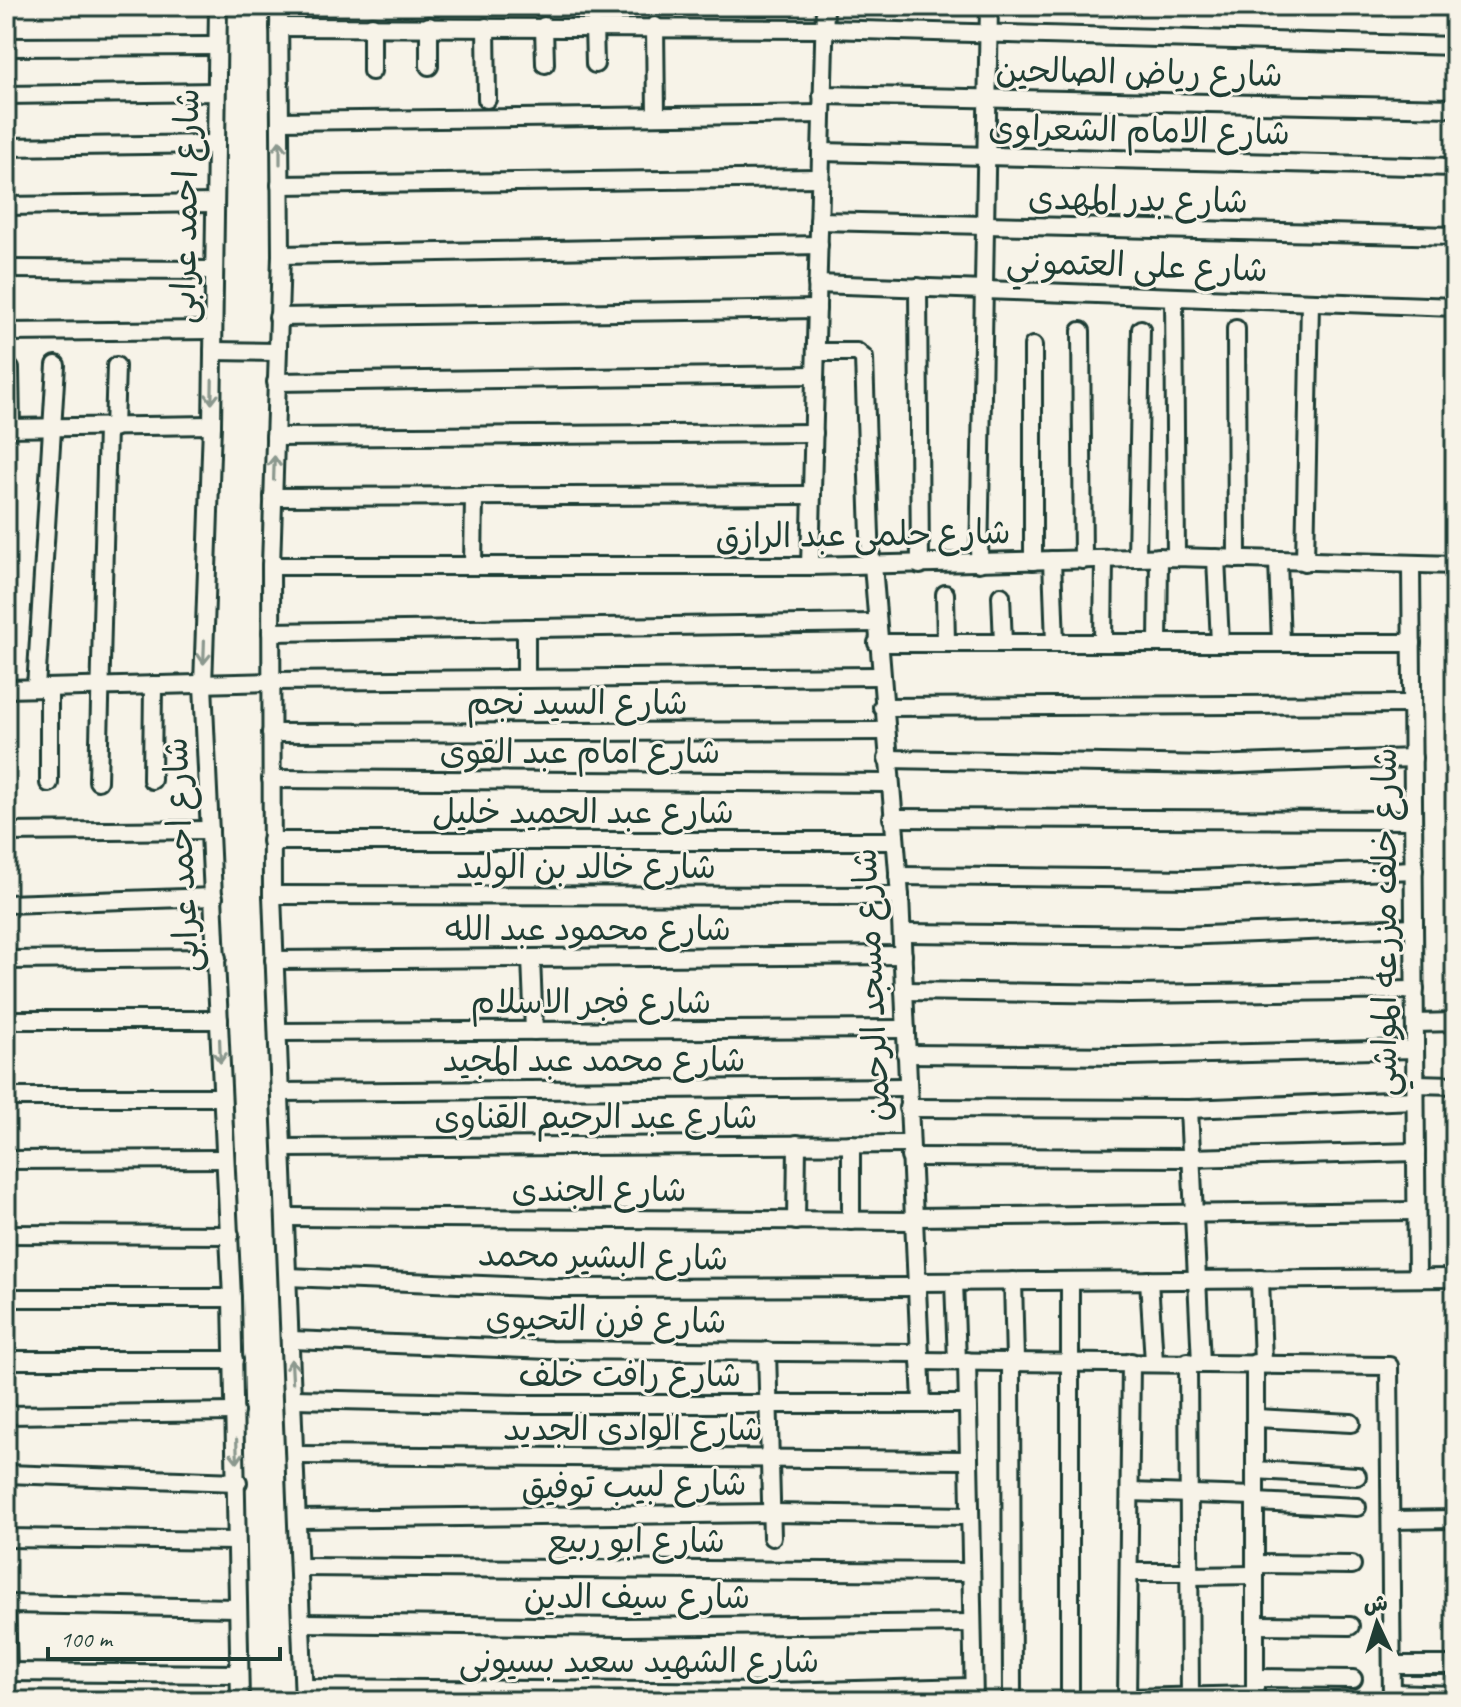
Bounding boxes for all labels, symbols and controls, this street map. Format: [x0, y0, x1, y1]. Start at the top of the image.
street label: شارع رياض الصالحين [995, 48, 1283, 98]
street label: شارع احمد عرابى [161, 88, 211, 324]
street label: شارع الامام الشعراوى [988, 106, 1290, 158]
one-way arrow [272, 139, 288, 166]
street label: شارع بدر المهدى [1028, 176, 1248, 224]
street label: شارع على العتموني [1005, 239, 1269, 299]
one-way arrow [205, 378, 220, 405]
one-way arrow [266, 455, 282, 482]
street label: شارع حلمى عبد الرازق [715, 510, 1011, 560]
one-way arrow [197, 638, 212, 665]
street label: شارع السيد نجم [466, 681, 688, 728]
street label: شارع امام عبد القوى [440, 730, 720, 777]
street label: شارع احمد عرابى [153, 736, 211, 974]
street label: شارع خلف مزرعه المواشي [1363, 747, 1414, 1097]
street label: شارع عبد الحميد خليل [432, 790, 734, 835]
street label: شارع خالد بن الوليد [456, 845, 716, 890]
street label: شارع مسجد الرحمن [842, 847, 902, 1123]
street label: شارع محمود عبد الله [445, 907, 731, 952]
street label: شارع فجر الاسلام [471, 980, 711, 1027]
one-way arrow [212, 1037, 228, 1064]
street label: شارع محمد عبد المجيد [442, 1038, 746, 1083]
street label: شارع عبد الرحيم القناوى [434, 1095, 758, 1142]
street label: شارع الجندى [511, 1168, 687, 1213]
street label: شارع البشير محمد [477, 1232, 729, 1282]
street label: شارع فرن التحيوى [485, 1295, 727, 1345]
street label: شارع رافت خلف [519, 1353, 741, 1398]
one-way arrow [285, 1358, 300, 1385]
street label: شارع الوادى الجديد [503, 1407, 763, 1452]
one-way arrow [229, 1437, 244, 1464]
street label: شارع لبيب توفيق [521, 1462, 747, 1510]
street label: شارع ابو ربيع [547, 1519, 725, 1565]
street label: شارع سيف الدين [524, 1575, 750, 1620]
north arrow [1337, 1583, 1417, 1663]
text: ش [1363, 1589, 1389, 1619]
scale bar [48, 1611, 280, 1661]
text: 100 m [60, 1624, 114, 1654]
street label: شارع الشهيد سعيد بسيونى [459, 1639, 819, 1684]

